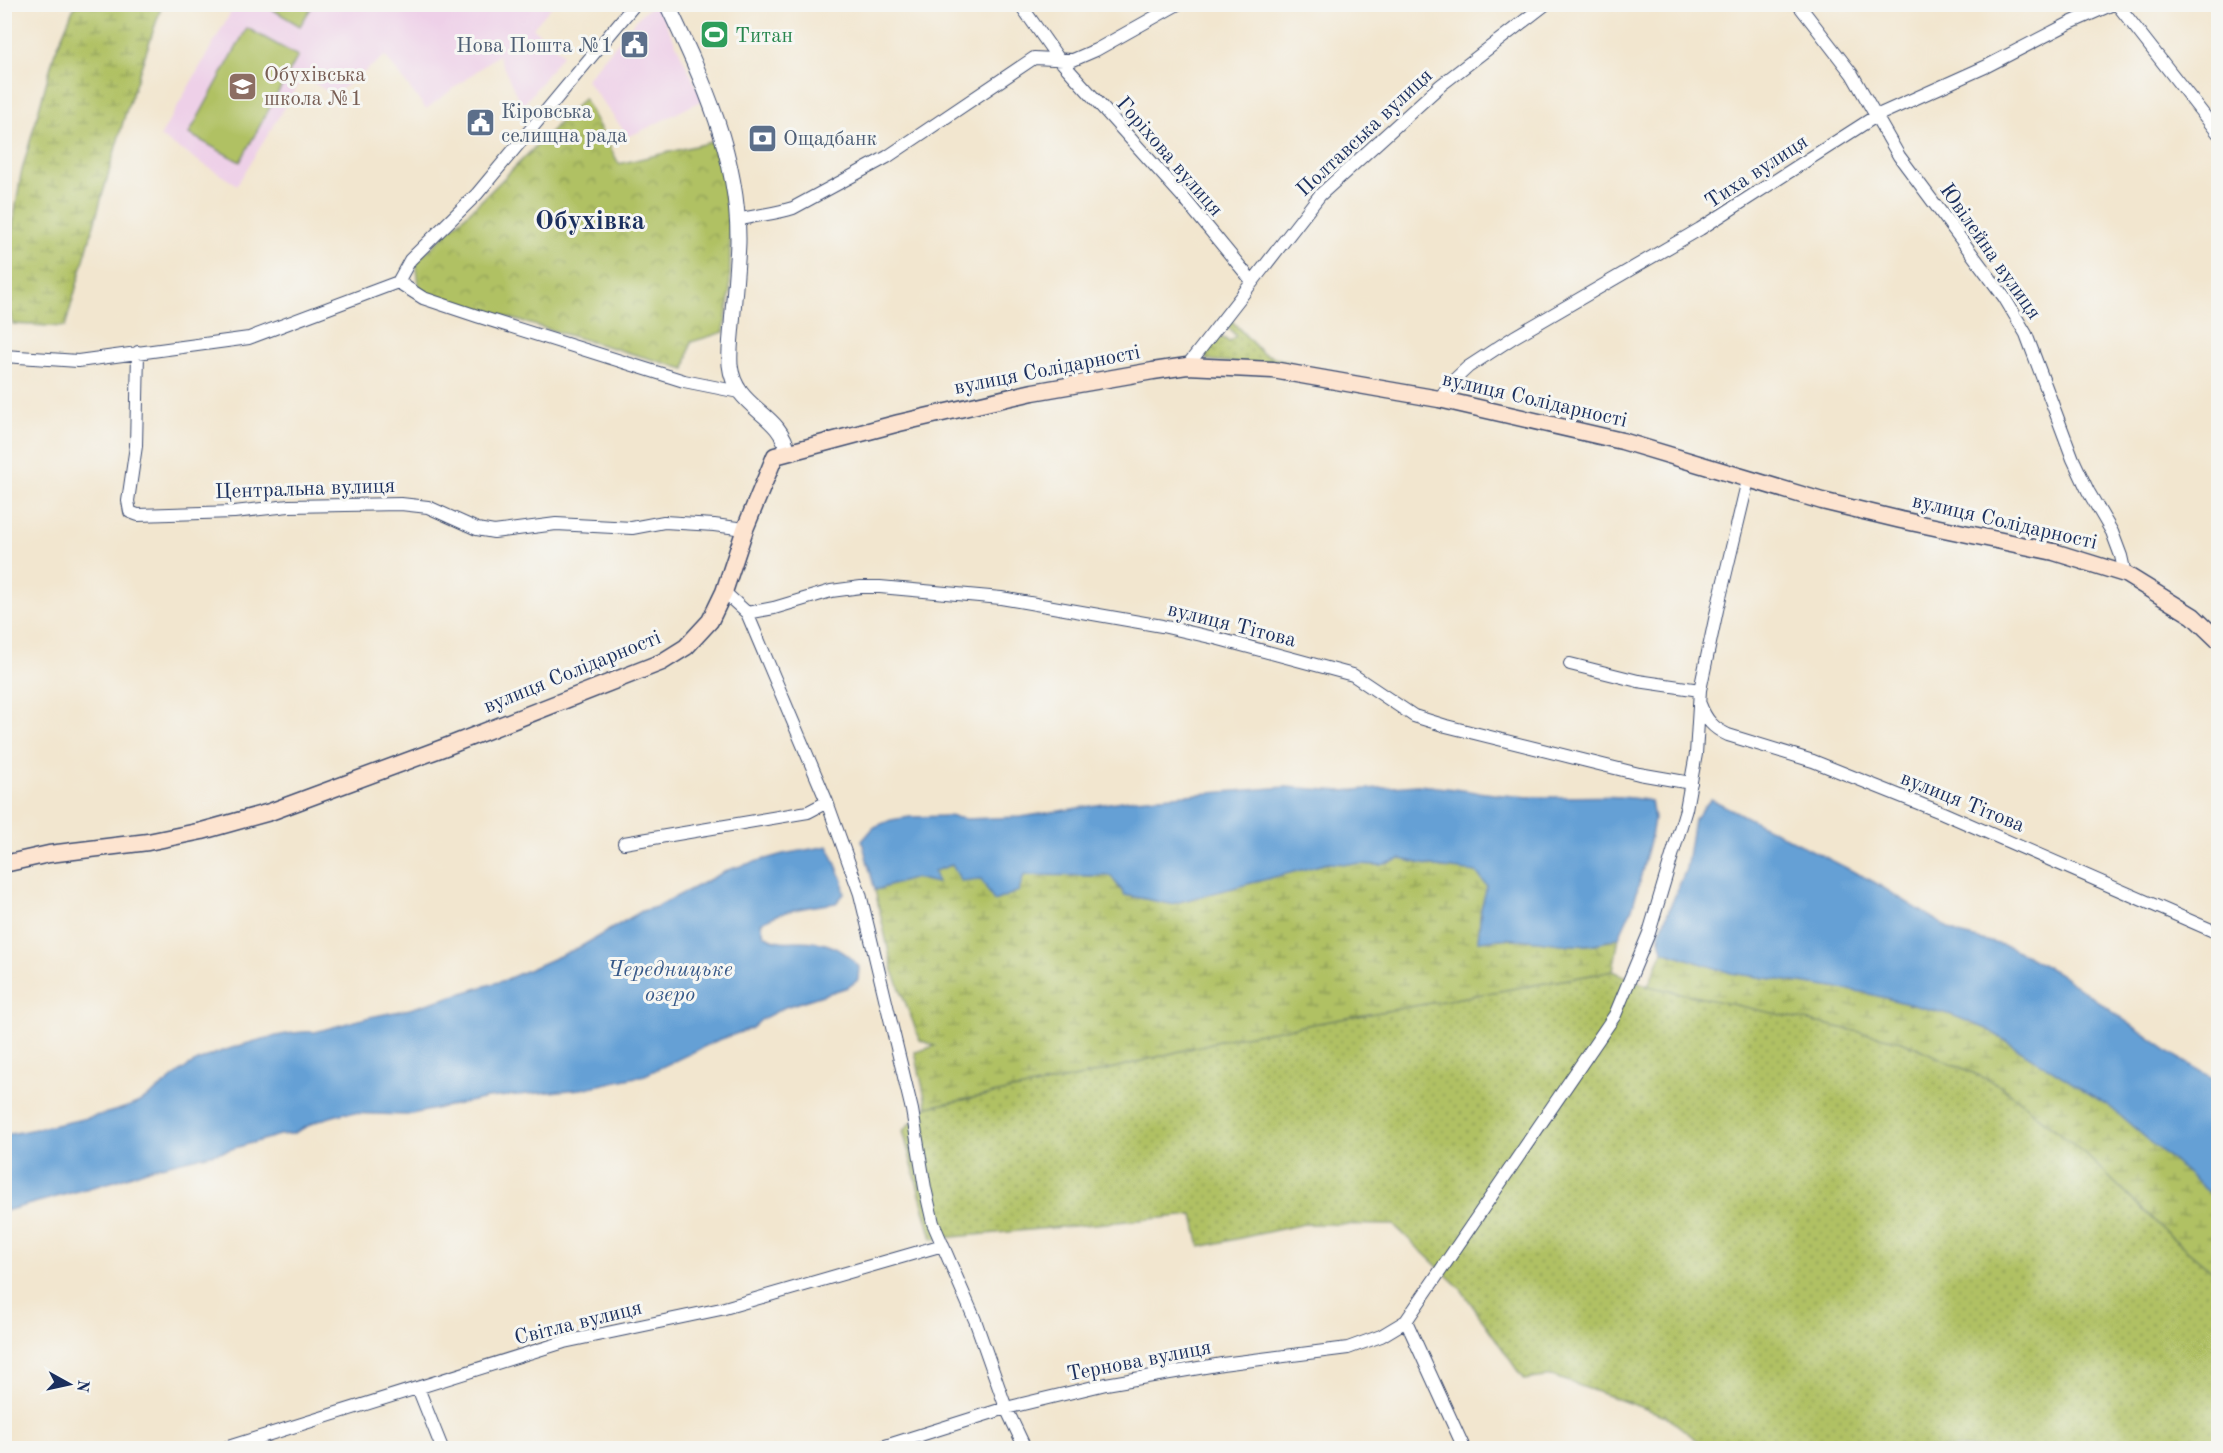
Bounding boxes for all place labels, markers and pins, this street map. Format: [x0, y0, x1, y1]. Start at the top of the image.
sports icon: Титан [698, 19, 730, 51]
place label: Титан [735, 26, 793, 47]
public building icon: Нова Пошта №1 [618, 29, 650, 61]
place label: Нова Пошта №1 [456, 36, 613, 57]
place label: Обухівська школа №1 [264, 65, 366, 110]
school or university icon: Обухівська школа №1 [227, 70, 259, 102]
place label: Кіровська селищна рада [501, 102, 627, 147]
public building icon: Кіровська селищна рада [464, 107, 496, 139]
bank icon: Ощадбанк [746, 122, 778, 154]
place label: Ощадбанк [783, 129, 878, 150]

